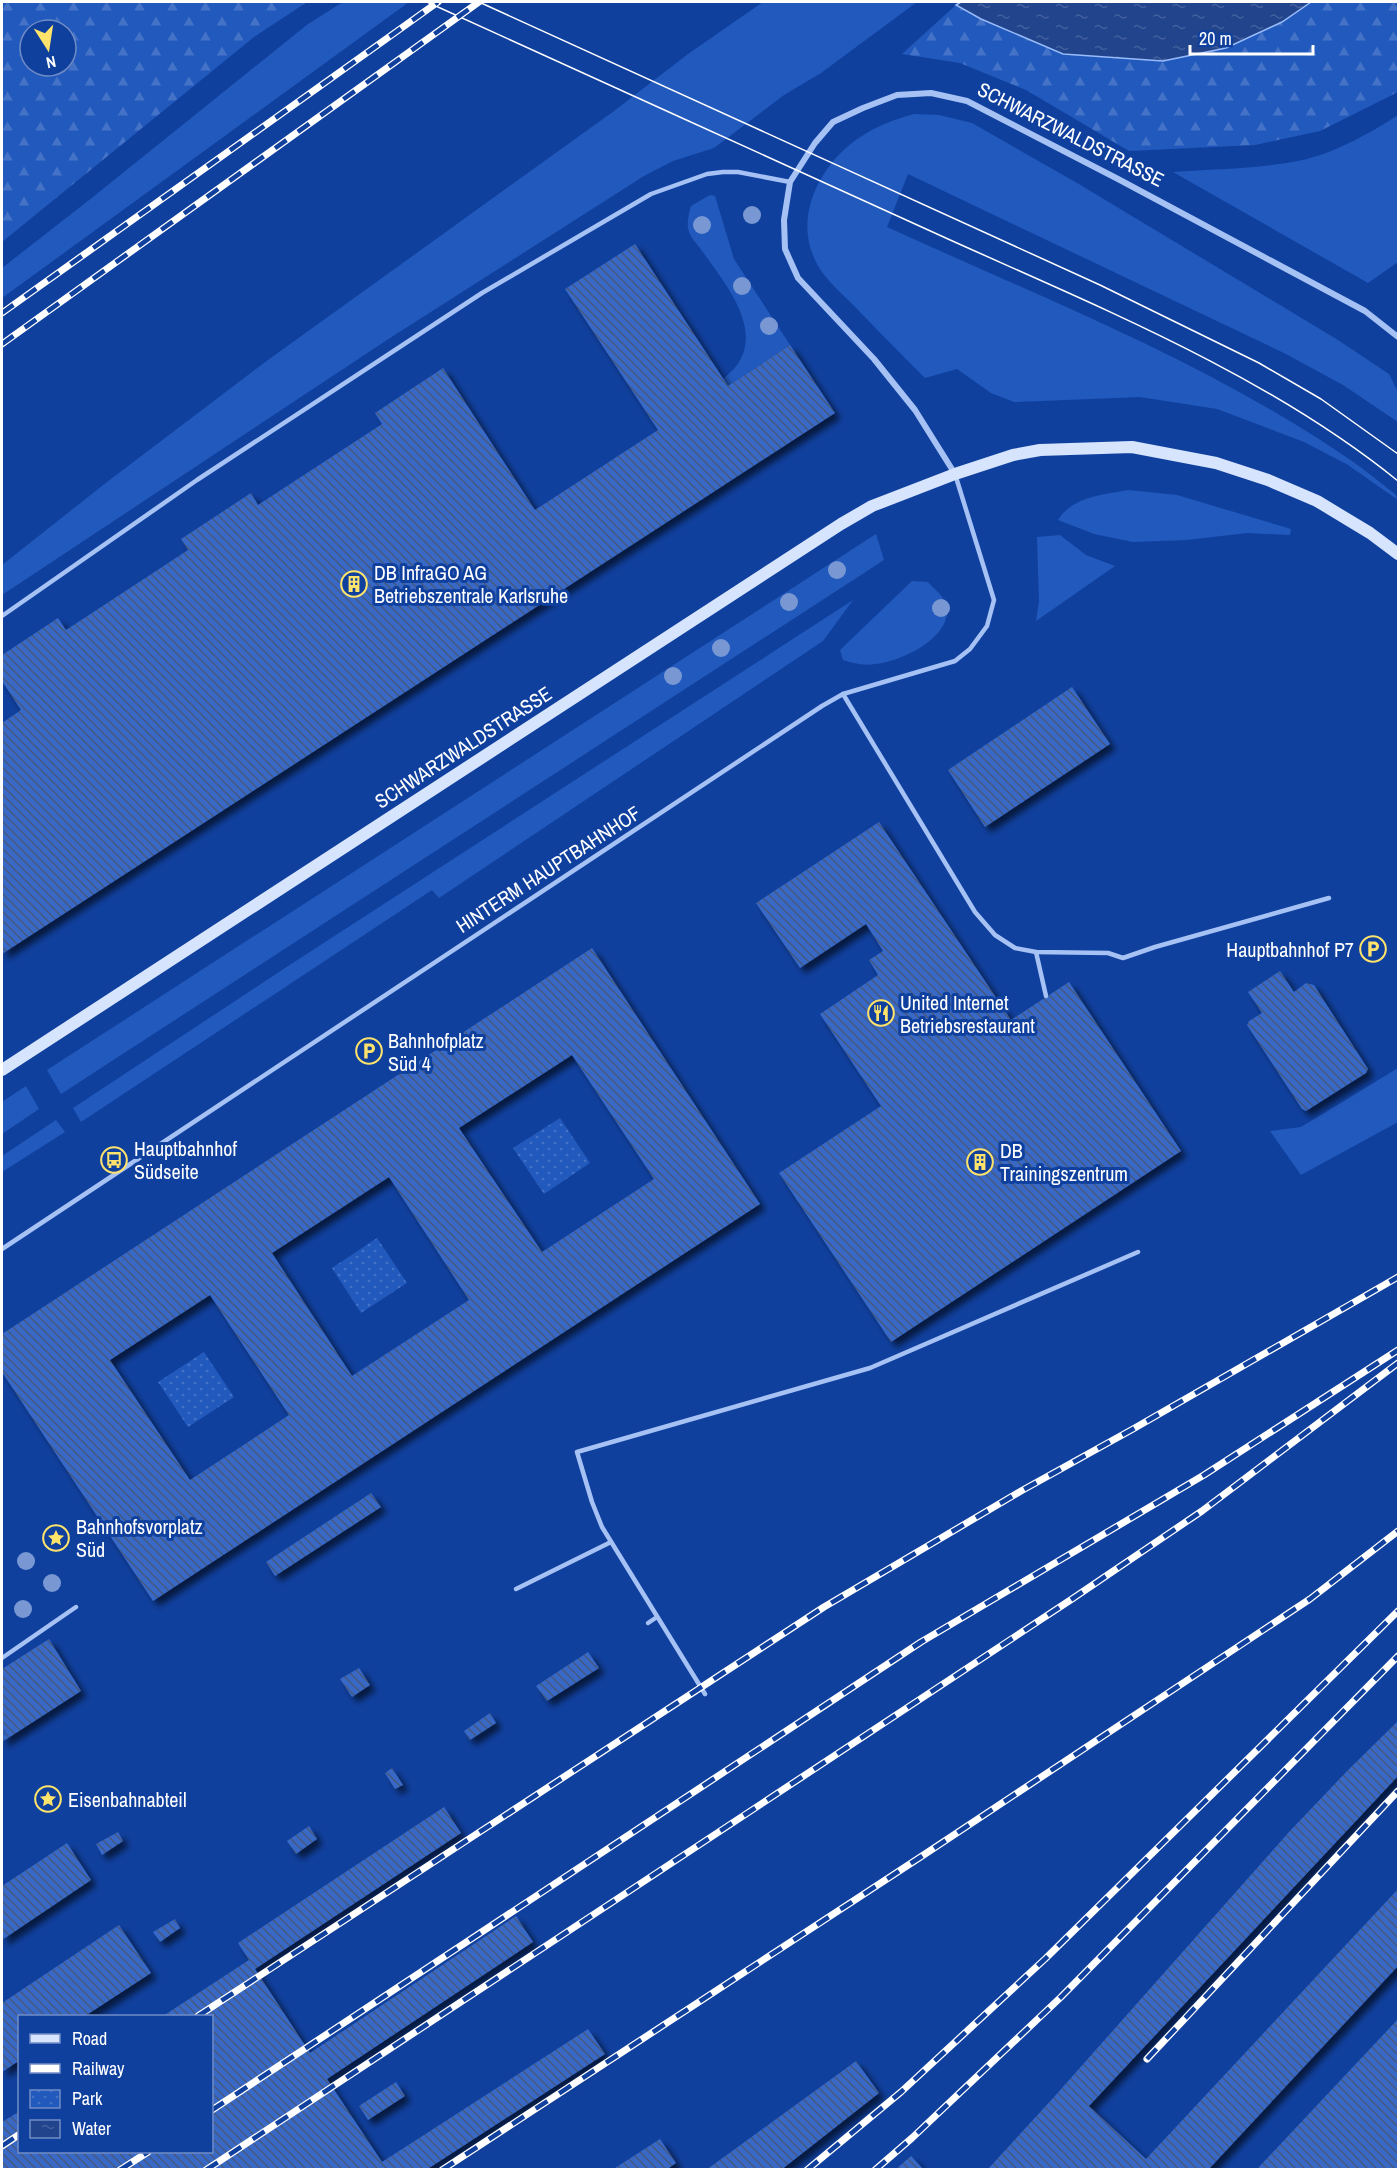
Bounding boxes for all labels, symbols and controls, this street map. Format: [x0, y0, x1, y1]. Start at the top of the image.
north arrow [18, 18, 78, 78]
scale bar [1190, 18, 1313, 56]
text: 20 m [1199, 26, 1232, 51]
text: N [44, 51, 58, 74]
street label: SCHWARZWALDSTRASSE [973, 75, 1169, 193]
place label: DB InfraGO AG Betriebszentrale Karlsruhe [374, 559, 568, 609]
building icon: DB InfraGO AG Betriebszentrale Karlsruhe [339, 569, 369, 599]
street label: SCHWARZWALDSTRASSE [369, 680, 557, 814]
street label: HINTERM HAUPTBAHNHOF [450, 799, 646, 939]
parking icon: Hauptbahnhof P7 [1358, 934, 1388, 964]
place label: Hauptbahnhof P7 [1226, 936, 1354, 963]
place label: United Internet Betriebsrestaurant [900, 989, 1035, 1039]
restaurant icon: United Internet Betriebsrestaurant [866, 998, 896, 1028]
place label: Bahnhofplatz Süd 4 [388, 1027, 484, 1077]
parking icon: Bahnhofplatz Süd 4 [354, 1036, 384, 1066]
place label: Hauptbahnhof Südseite [134, 1135, 237, 1185]
place label: DB Trainingszentrum [1000, 1137, 1128, 1187]
bus stop icon: Hauptbahnhof Südseite [99, 1145, 129, 1175]
building icon: DB Trainingszentrum [965, 1147, 995, 1177]
place label: Bahnhofsvorplatz Süd [76, 1513, 203, 1563]
place icon: Bahnhofsvorplatz Süd [41, 1523, 71, 1553]
place icon: Eisenbahnabteil [33, 1784, 63, 1814]
place label: Eisenbahnabteil [68, 1786, 187, 1813]
legend [18, 2015, 213, 2153]
text: Road [72, 2026, 107, 2051]
text: Railway [72, 2056, 125, 2081]
text: Park [72, 2086, 103, 2111]
text: Water [72, 2116, 111, 2141]

